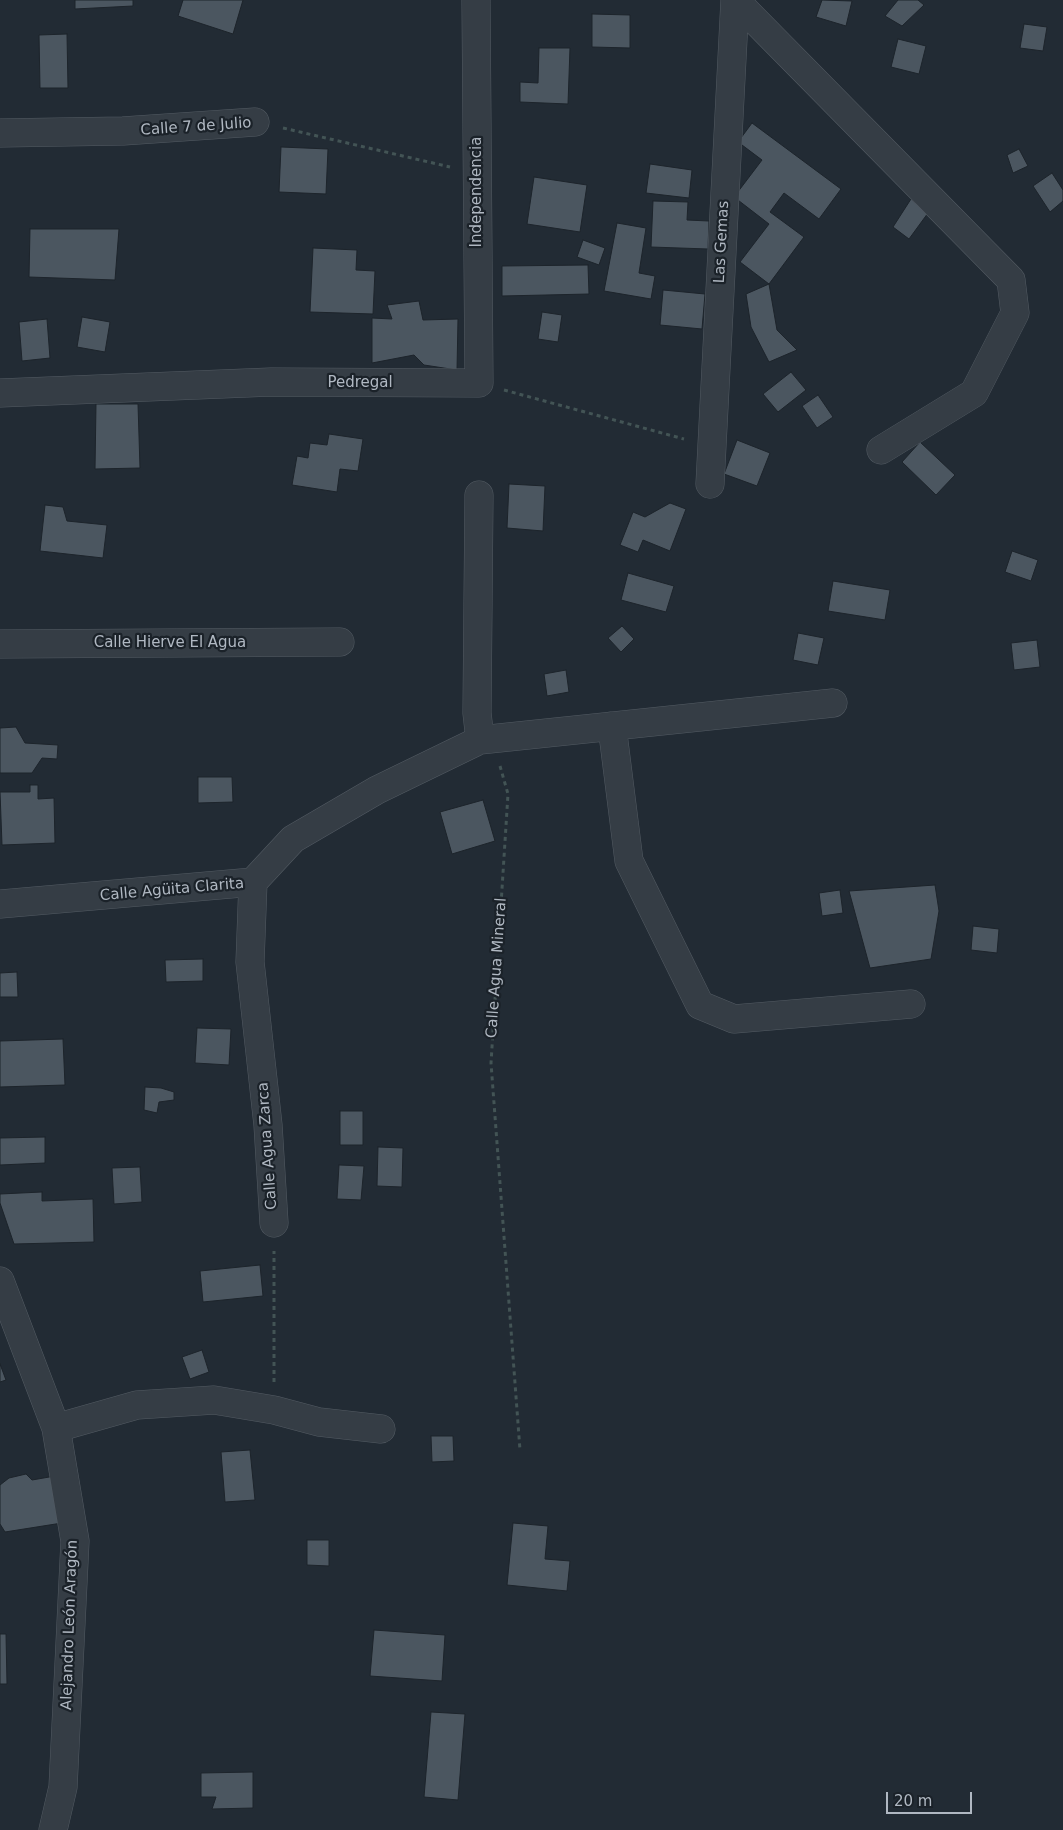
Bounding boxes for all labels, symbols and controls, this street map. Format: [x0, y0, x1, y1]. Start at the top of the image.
street label: Calle 7 de Julio [140, 114, 252, 140]
street label: Independencia [468, 137, 486, 247]
street label: Las Gemas [711, 200, 733, 284]
street label: Pedregal [327, 374, 393, 392]
street label: Calle Hierve El Agua [94, 634, 246, 652]
street label: Calle Agüita Clarita [99, 875, 245, 905]
street label: Calle Agua Mineral [483, 897, 511, 1039]
street label: Calle Agua Zarca [255, 1082, 281, 1210]
street label: Alejandro León Aragón [58, 1540, 82, 1710]
scale bar [888, 1782, 974, 1814]
text: 20 m [894, 1792, 932, 1810]

